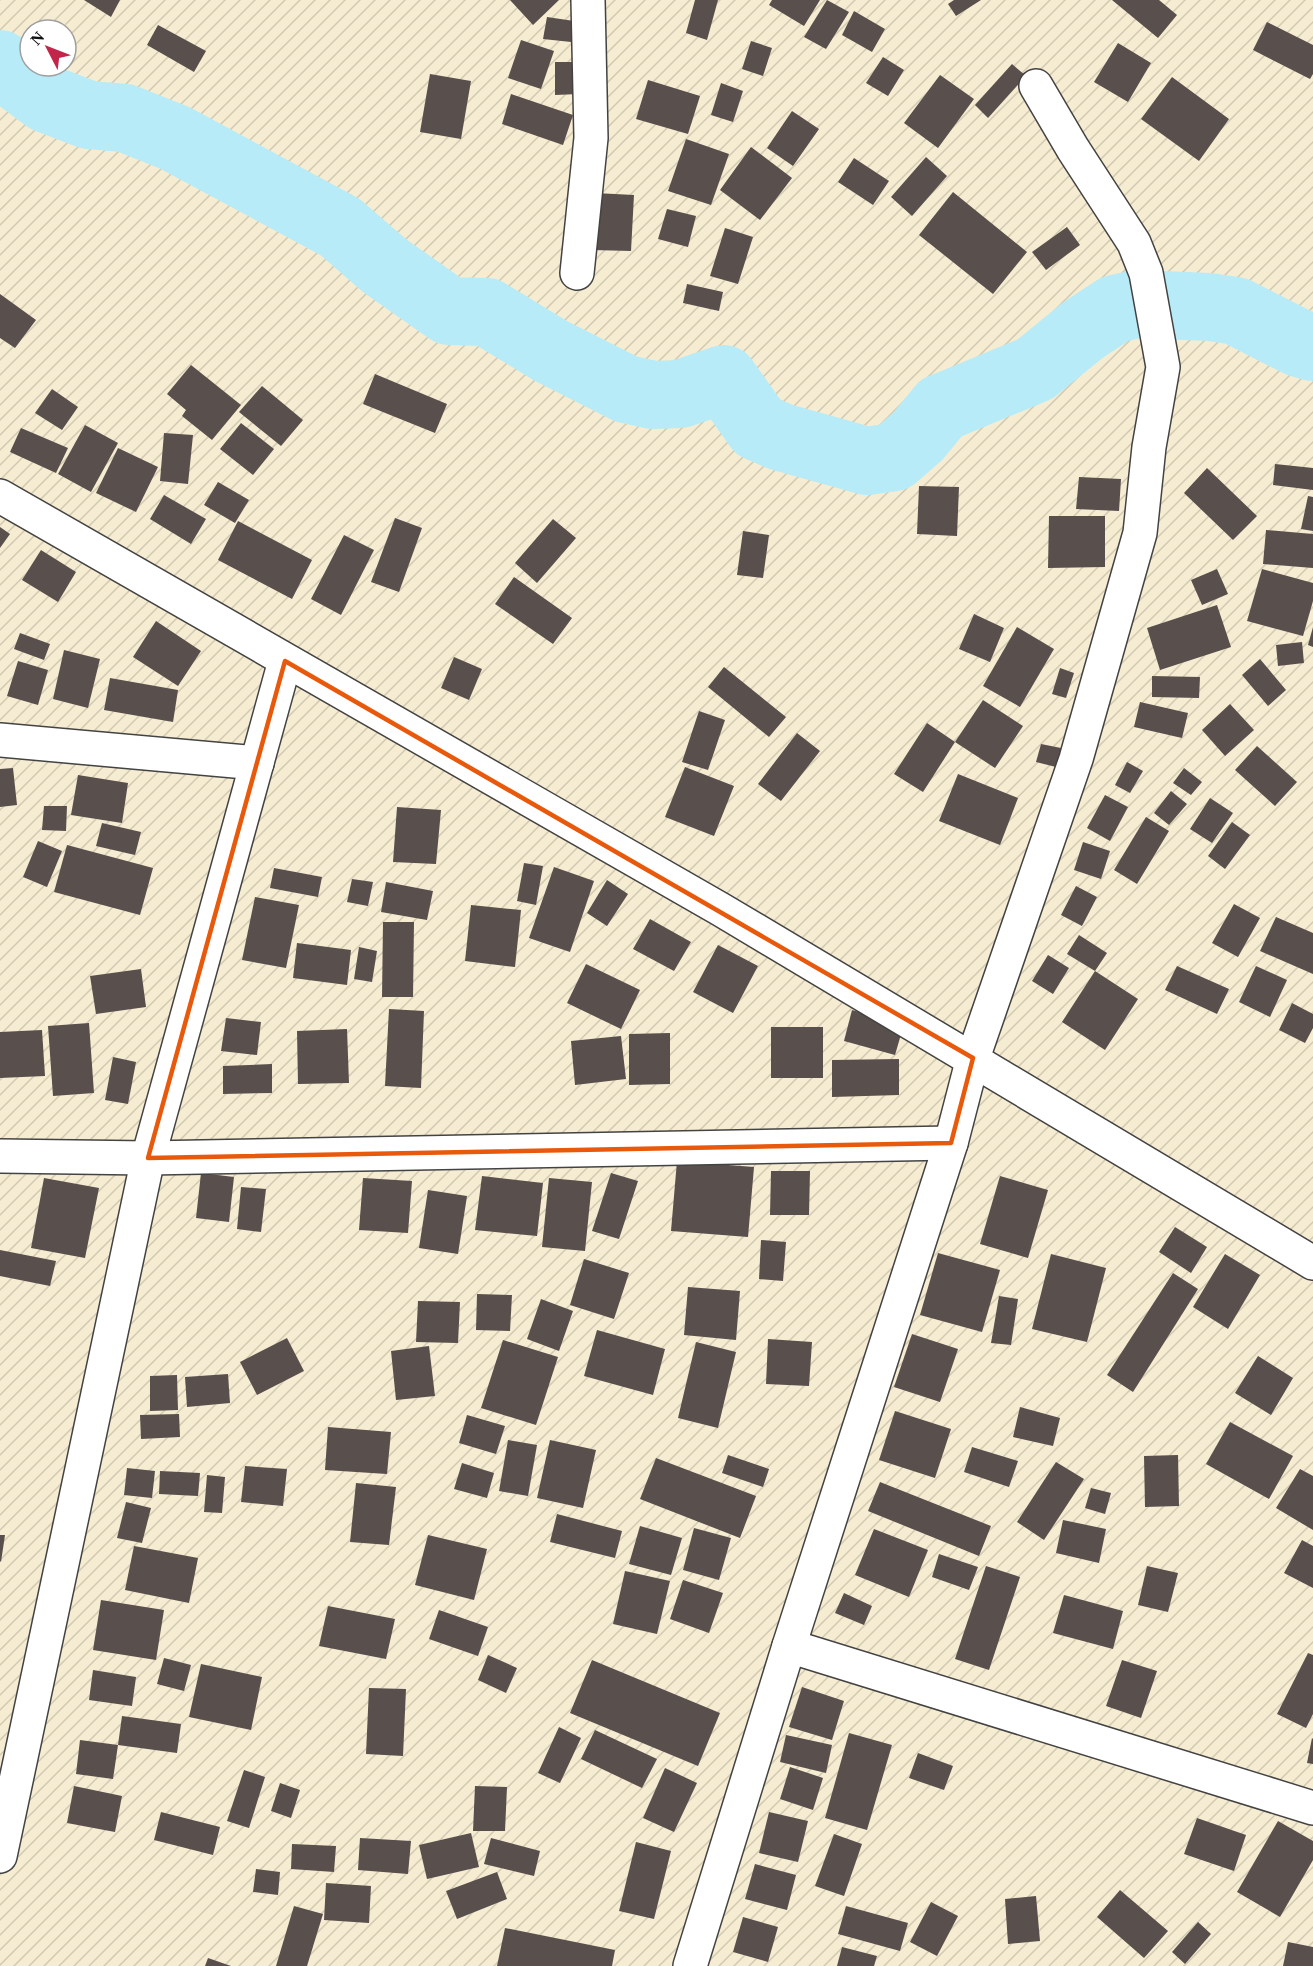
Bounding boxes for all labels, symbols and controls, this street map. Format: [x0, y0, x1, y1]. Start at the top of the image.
north arrow [18, 18, 78, 78]
text: N [27, 28, 48, 48]

